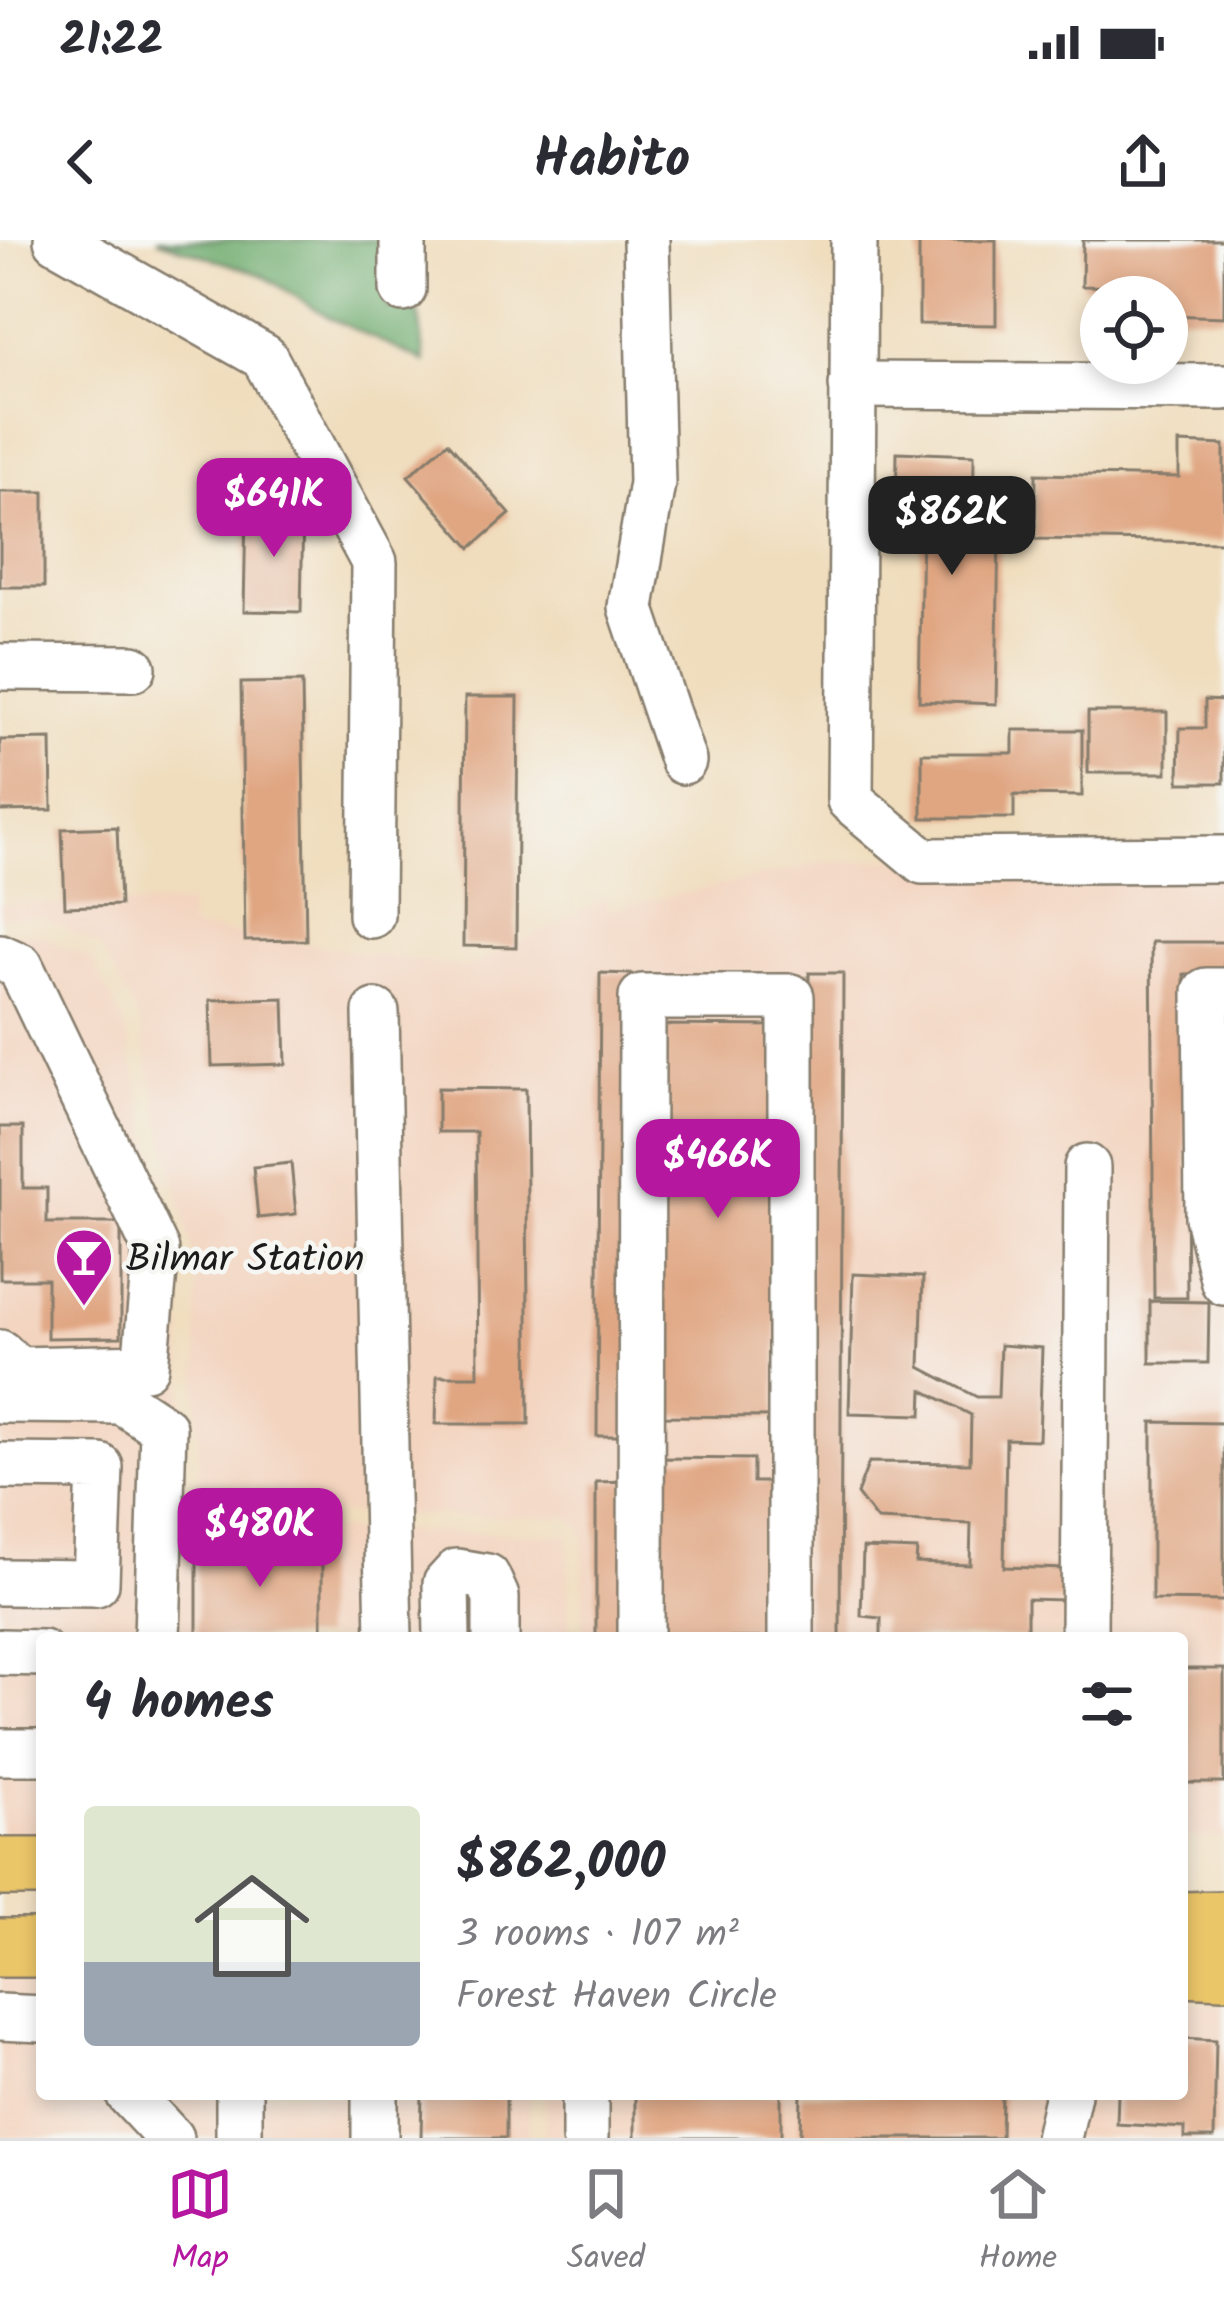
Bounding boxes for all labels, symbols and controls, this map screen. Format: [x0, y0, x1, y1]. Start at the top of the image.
text: 21:22 [60, 6, 163, 78]
text: Habito [534, 119, 690, 205]
icon: back [48, 129, 114, 195]
icon: share [1110, 129, 1176, 195]
map controls [1080, 276, 1188, 384]
button: locate [1080, 276, 1188, 384]
pin: $641K [190, 458, 358, 560]
text: $641K [224, 466, 324, 528]
pin: $862K [868, 476, 1036, 578]
text: $862K [895, 484, 1009, 546]
pin: $466K [634, 1119, 802, 1221]
text: $466K [663, 1127, 773, 1189]
bar icon: Bilmar Station [53, 1226, 115, 1308]
place label: Bilmar Station [126, 1230, 365, 1292]
pin: $480K [176, 1488, 344, 1590]
text: $480K [205, 1496, 315, 1558]
text: 4 homes [84, 1664, 274, 1745]
icon: filters [1074, 1671, 1140, 1737]
text: $862,000 [456, 1824, 666, 1905]
icon: home [180, 1854, 324, 1998]
text: 3 rooms · 107 m² [456, 1905, 739, 1967]
text: Forest Haven Circle [456, 1967, 777, 2029]
tab: Map [167, 2161, 233, 2286]
tab: Saved [567, 2161, 645, 2286]
tab: Home [979, 2161, 1057, 2286]

